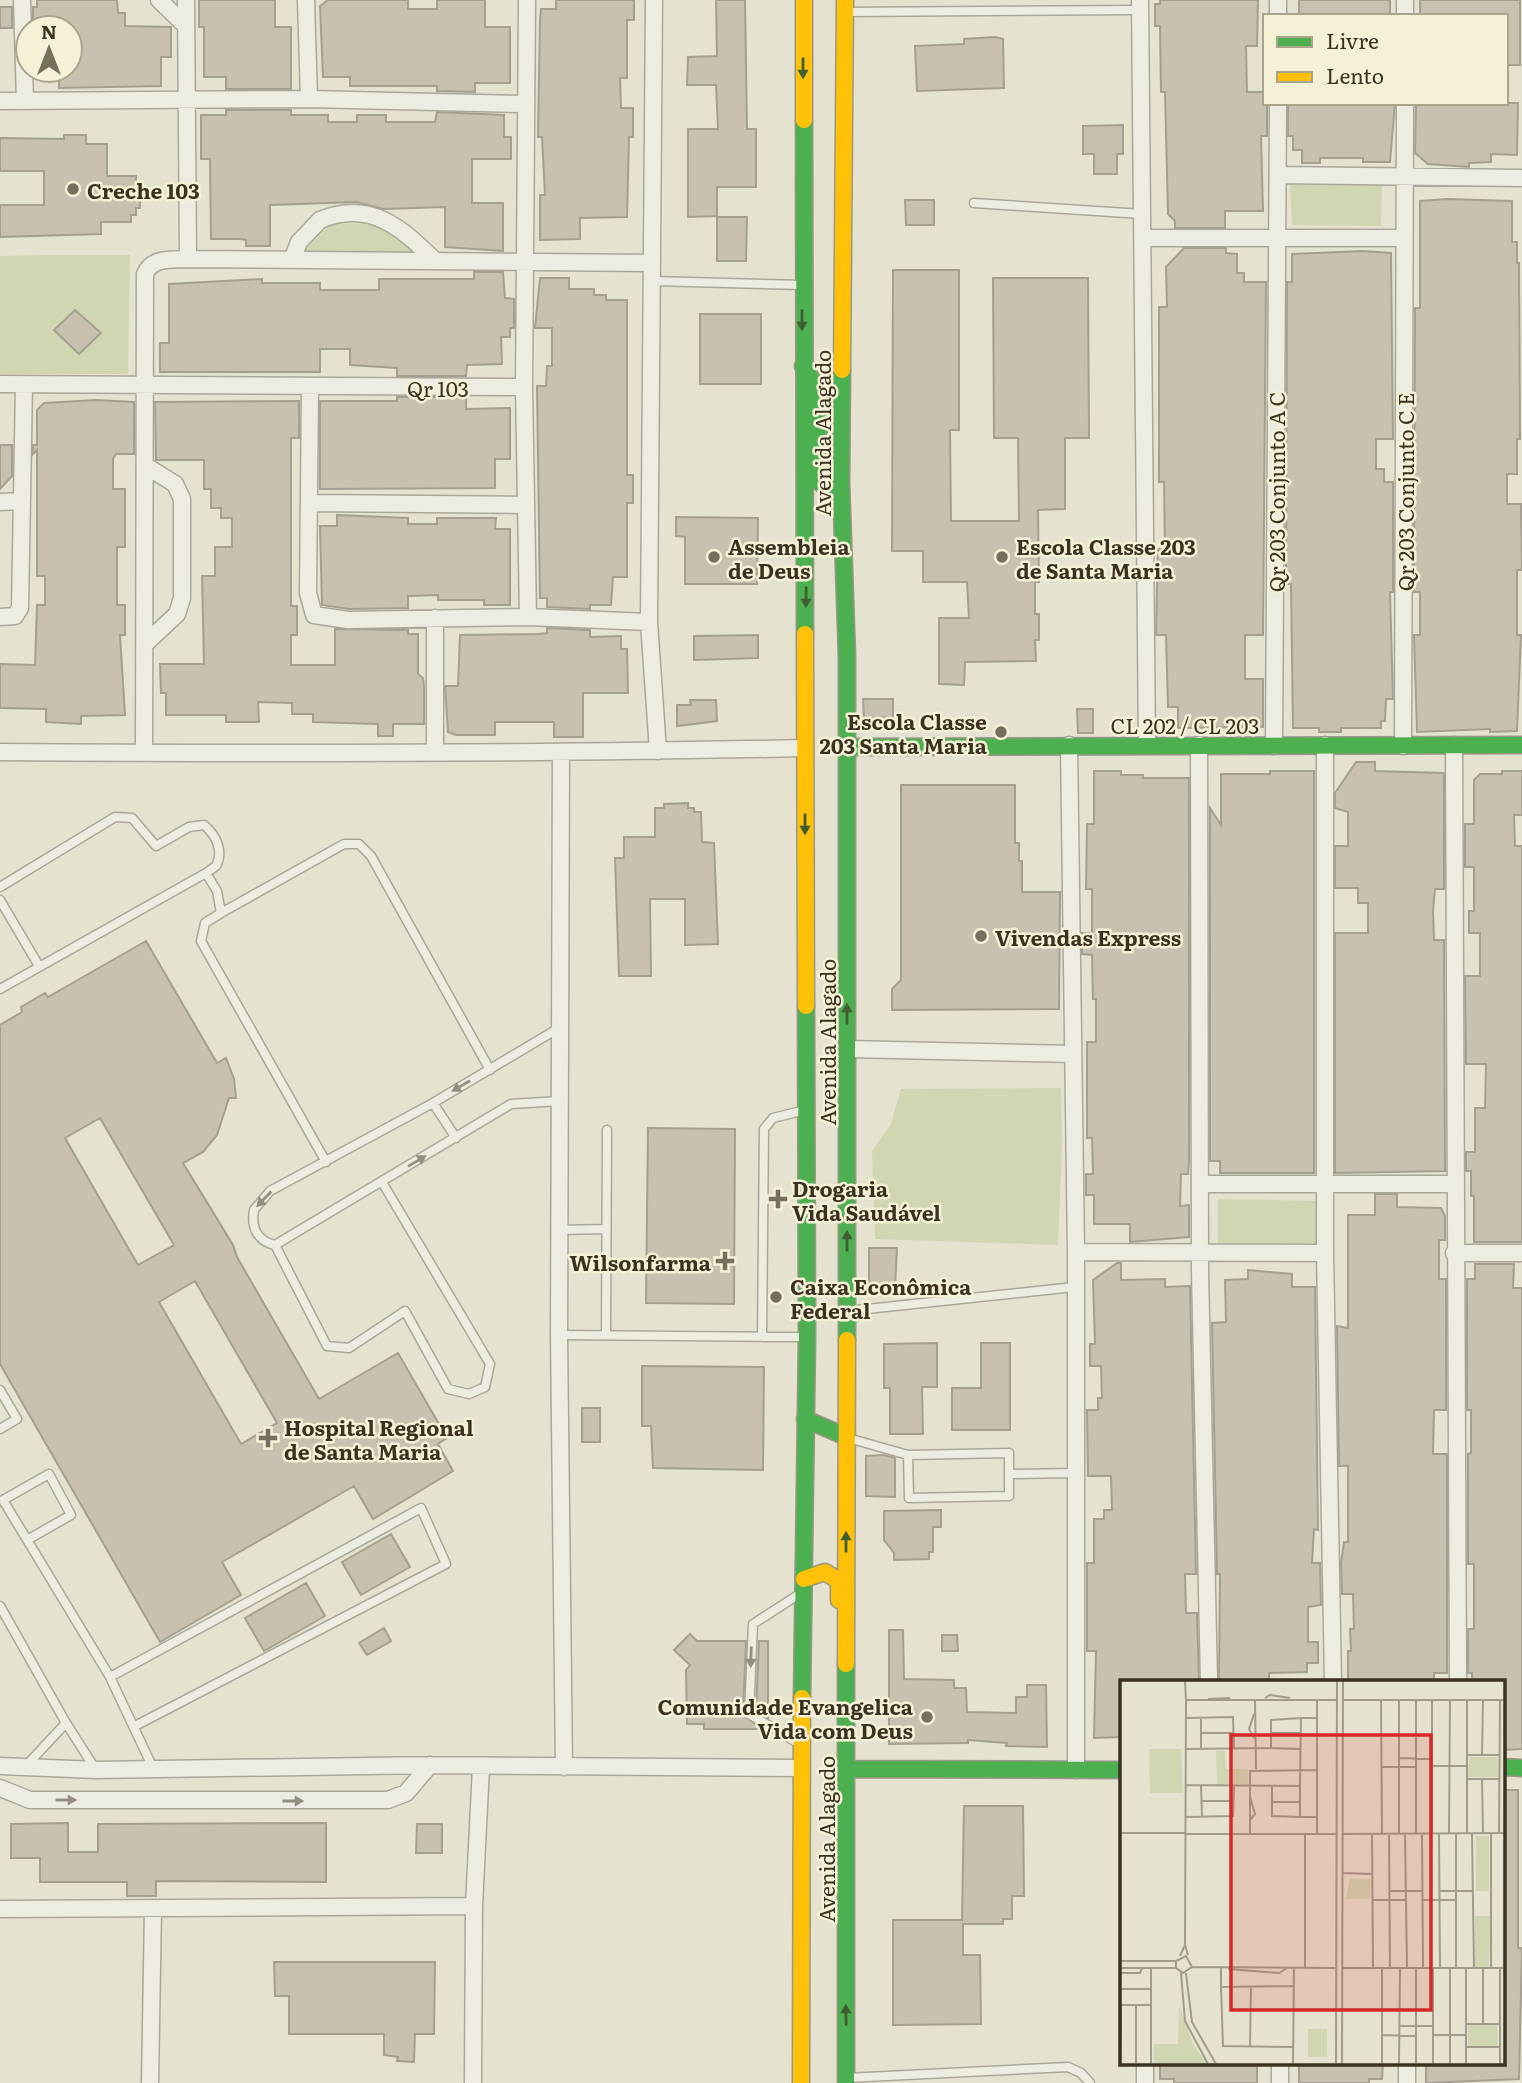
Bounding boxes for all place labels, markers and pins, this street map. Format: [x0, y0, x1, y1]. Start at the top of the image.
place label: Creche 103 [87, 174, 200, 205]
marker: Creche 103 [65, 181, 81, 197]
place label: Assembleia de Deus [728, 530, 850, 585]
place label: Escola Classe 203 de Santa Maria [1016, 530, 1196, 585]
marker: Assembleia de Deus [706, 549, 722, 565]
marker: Escola Classe 203 de Santa Maria [994, 549, 1010, 565]
place label: Escola Classe 203 Santa Maria [820, 705, 988, 760]
marker: Escola Classe 203 Santa Maria [993, 724, 1009, 740]
place label: Vivendas Express [995, 921, 1181, 952]
marker: Vivendas Express [973, 928, 989, 944]
place label: Drogaria Vida Saudável [792, 1172, 941, 1227]
marker: Drogaria Vida Saudável [770, 1191, 786, 1207]
place label: Wilsonfarma [570, 1246, 712, 1277]
marker: Wilsonfarma [717, 1253, 733, 1269]
place label: Caixa Econômica Federal [790, 1270, 972, 1325]
marker: Caixa Econômica Federal [768, 1289, 784, 1305]
place label: Hospital Regional de Santa Maria [284, 1411, 474, 1466]
marker: Hospital Regional de Santa Maria [258, 1428, 278, 1448]
place label: Comunidade Evangelica Vida com Deus [658, 1690, 914, 1745]
marker: Comunidade Evangelica Vida com Deus [919, 1709, 935, 1725]

